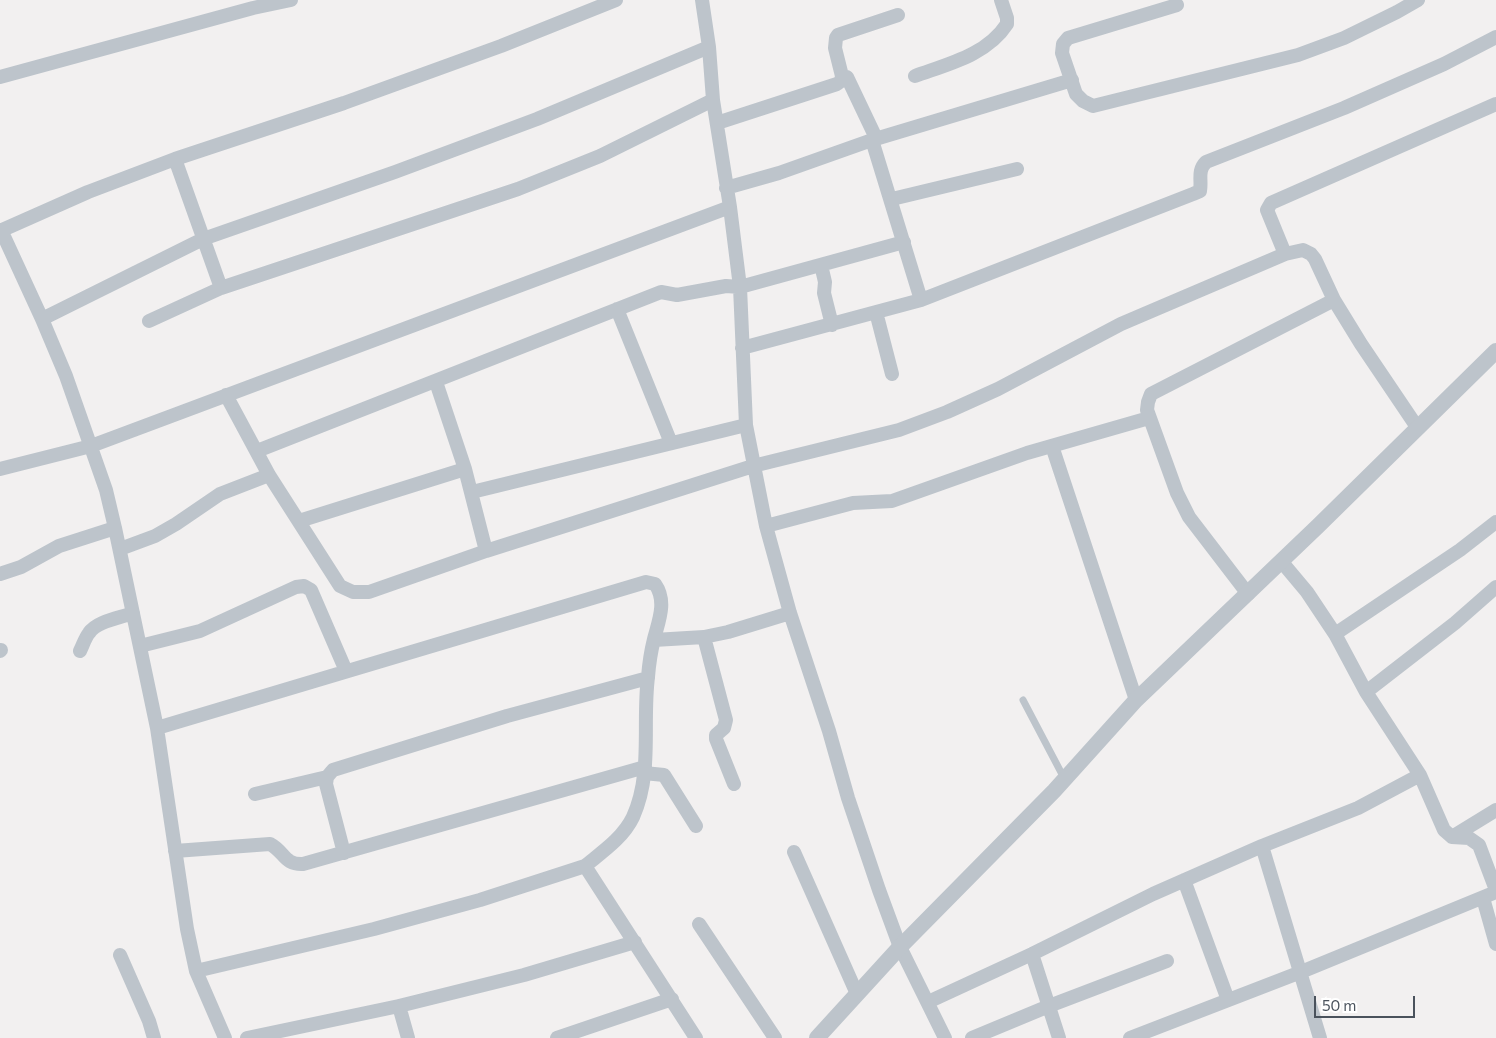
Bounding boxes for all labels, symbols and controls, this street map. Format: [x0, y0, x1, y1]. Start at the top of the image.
scale bar [1316, 986, 1417, 1018]
text: 50 m [1322, 996, 1356, 1014]

